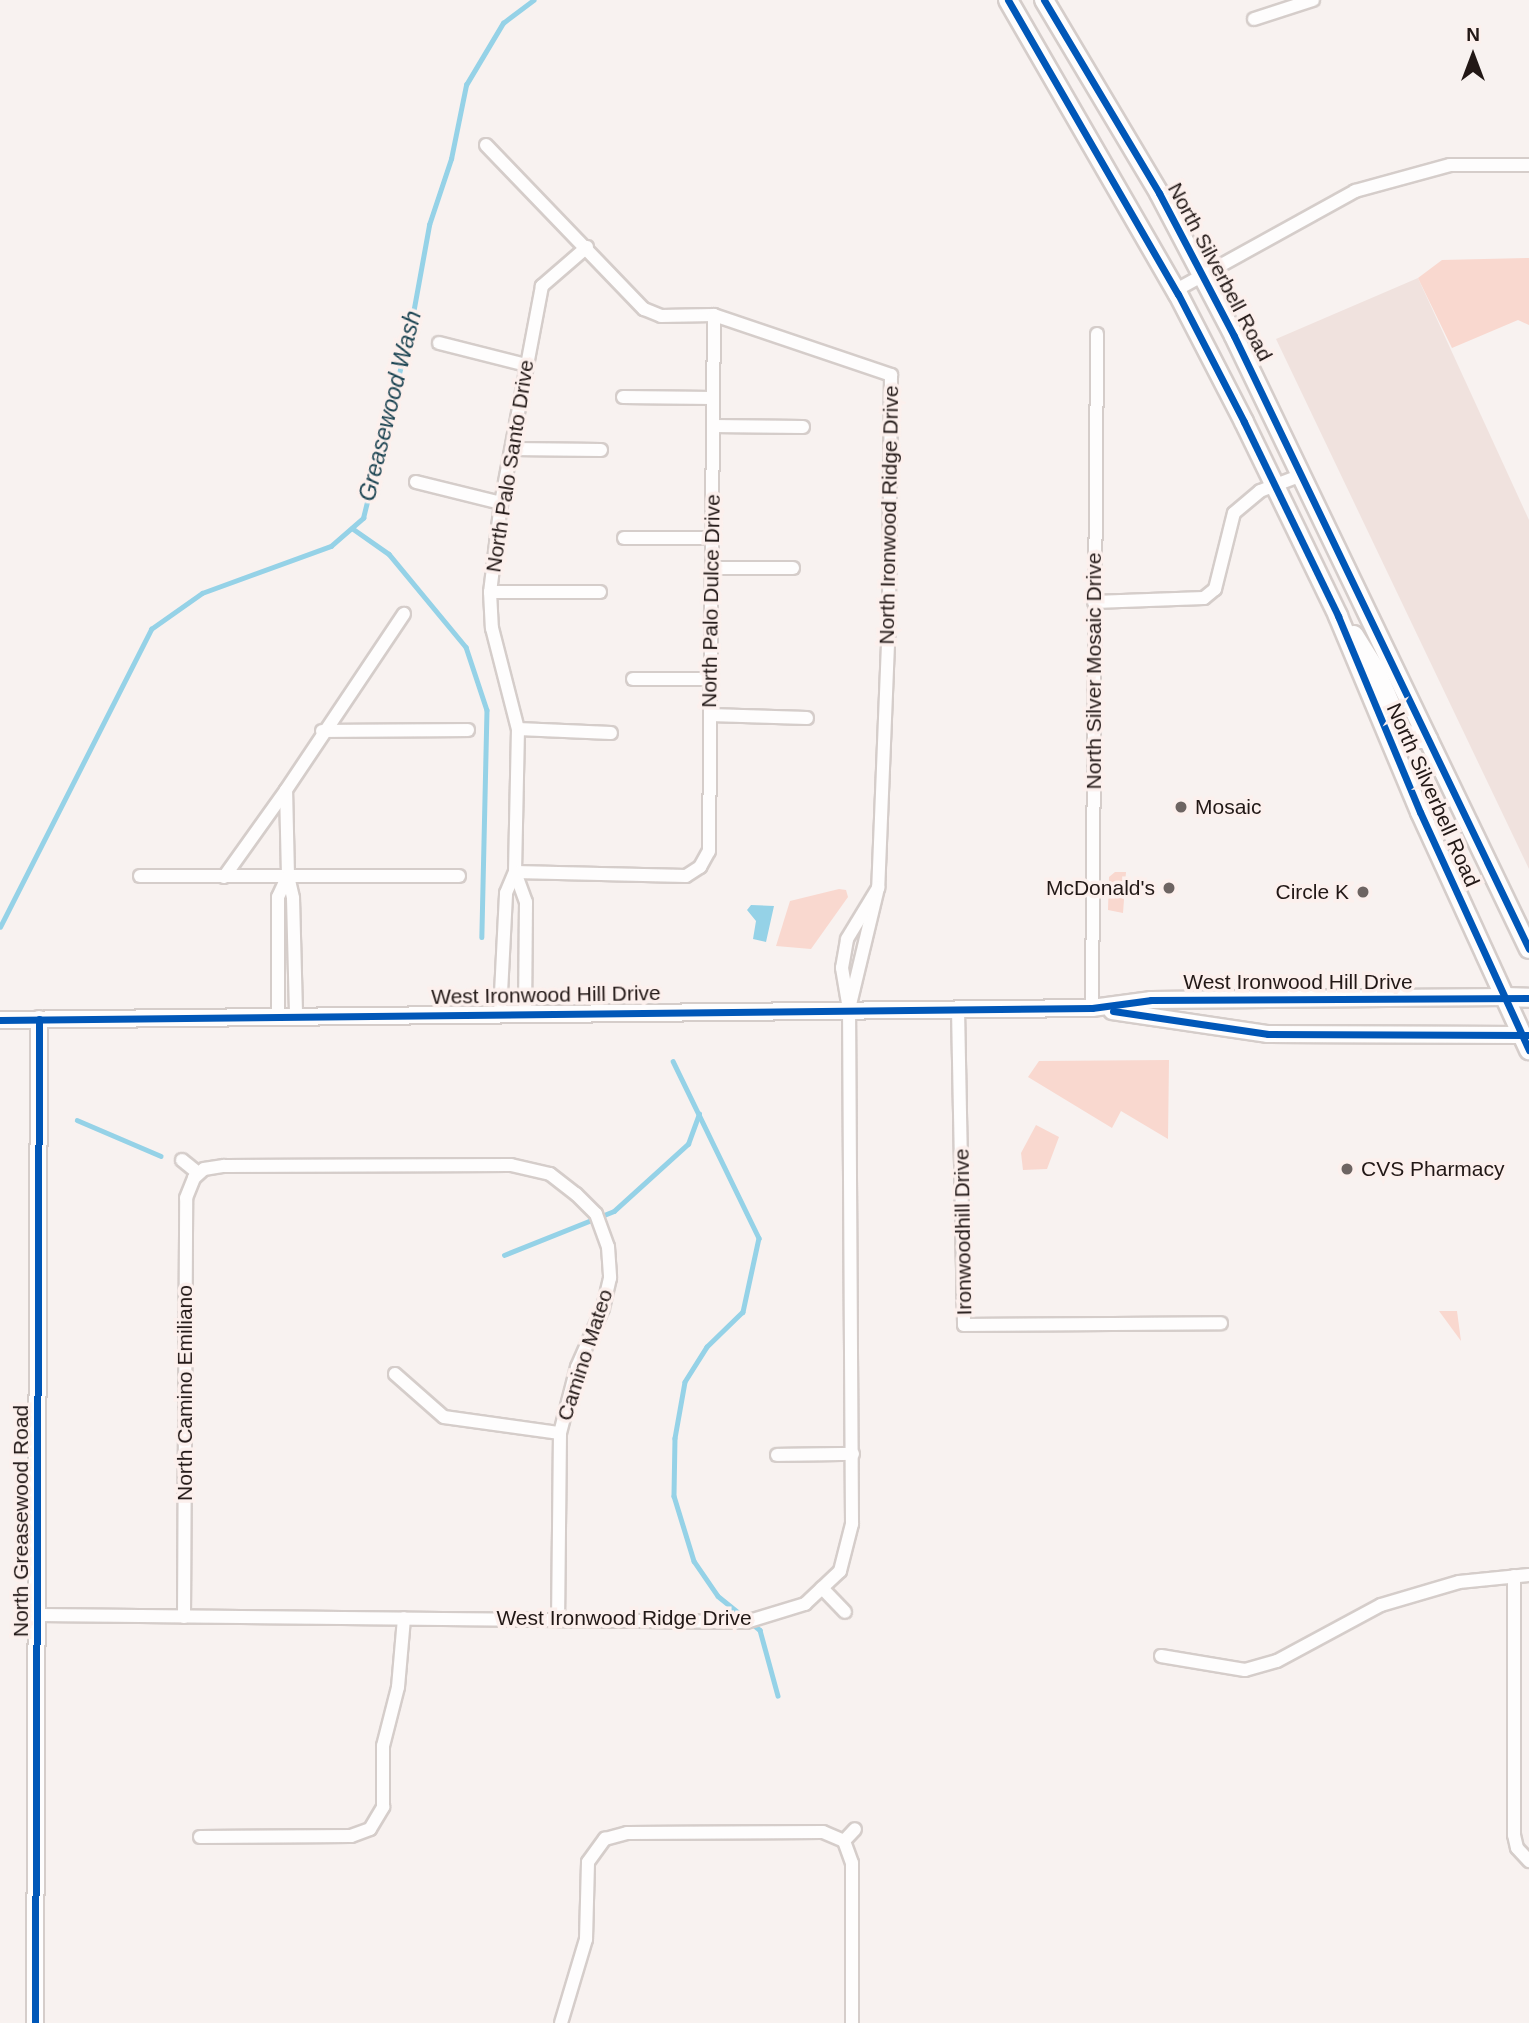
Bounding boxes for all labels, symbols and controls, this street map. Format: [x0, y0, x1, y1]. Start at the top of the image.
north arrow [1438, 21, 1508, 91]
text: N [1466, 24, 1480, 45]
street label: North Silverbell Road [1162, 178, 1278, 366]
water label: Greasewood Wash [353, 308, 427, 504]
street label: North Palo Santo Drive [481, 358, 539, 574]
street label: North Ironwood Ridge Drive [874, 385, 904, 645]
street label: North Palo Dulce Drive [697, 494, 725, 708]
street label: North Silver Mosaic Drive [1081, 553, 1107, 789]
street label: North Silverbell Road [1381, 699, 1485, 891]
place label: Mosaic [1195, 794, 1262, 820]
marker: Mosaic [1173, 799, 1189, 815]
place label: McDonald's [1046, 875, 1155, 901]
place label: Circle K [1275, 879, 1349, 905]
marker: McDonald's [1161, 880, 1177, 896]
marker: Circle K [1355, 884, 1371, 900]
street label: West Ironwood Hill Drive [1183, 969, 1413, 995]
street label: West Ironwood Hill Drive [431, 980, 661, 1010]
street label: Ironwoodhill Drive [949, 1148, 977, 1316]
place label: CVS Pharmacy [1361, 1156, 1505, 1182]
marker: CVS Pharmacy [1339, 1161, 1355, 1177]
street label: North Camino Emiliano [172, 1285, 198, 1501]
street label: Camino Mateo [552, 1286, 618, 1424]
street label: North Greasewood Road [8, 1405, 34, 1637]
street label: West Ironwood Ridge Drive [496, 1605, 752, 1631]

